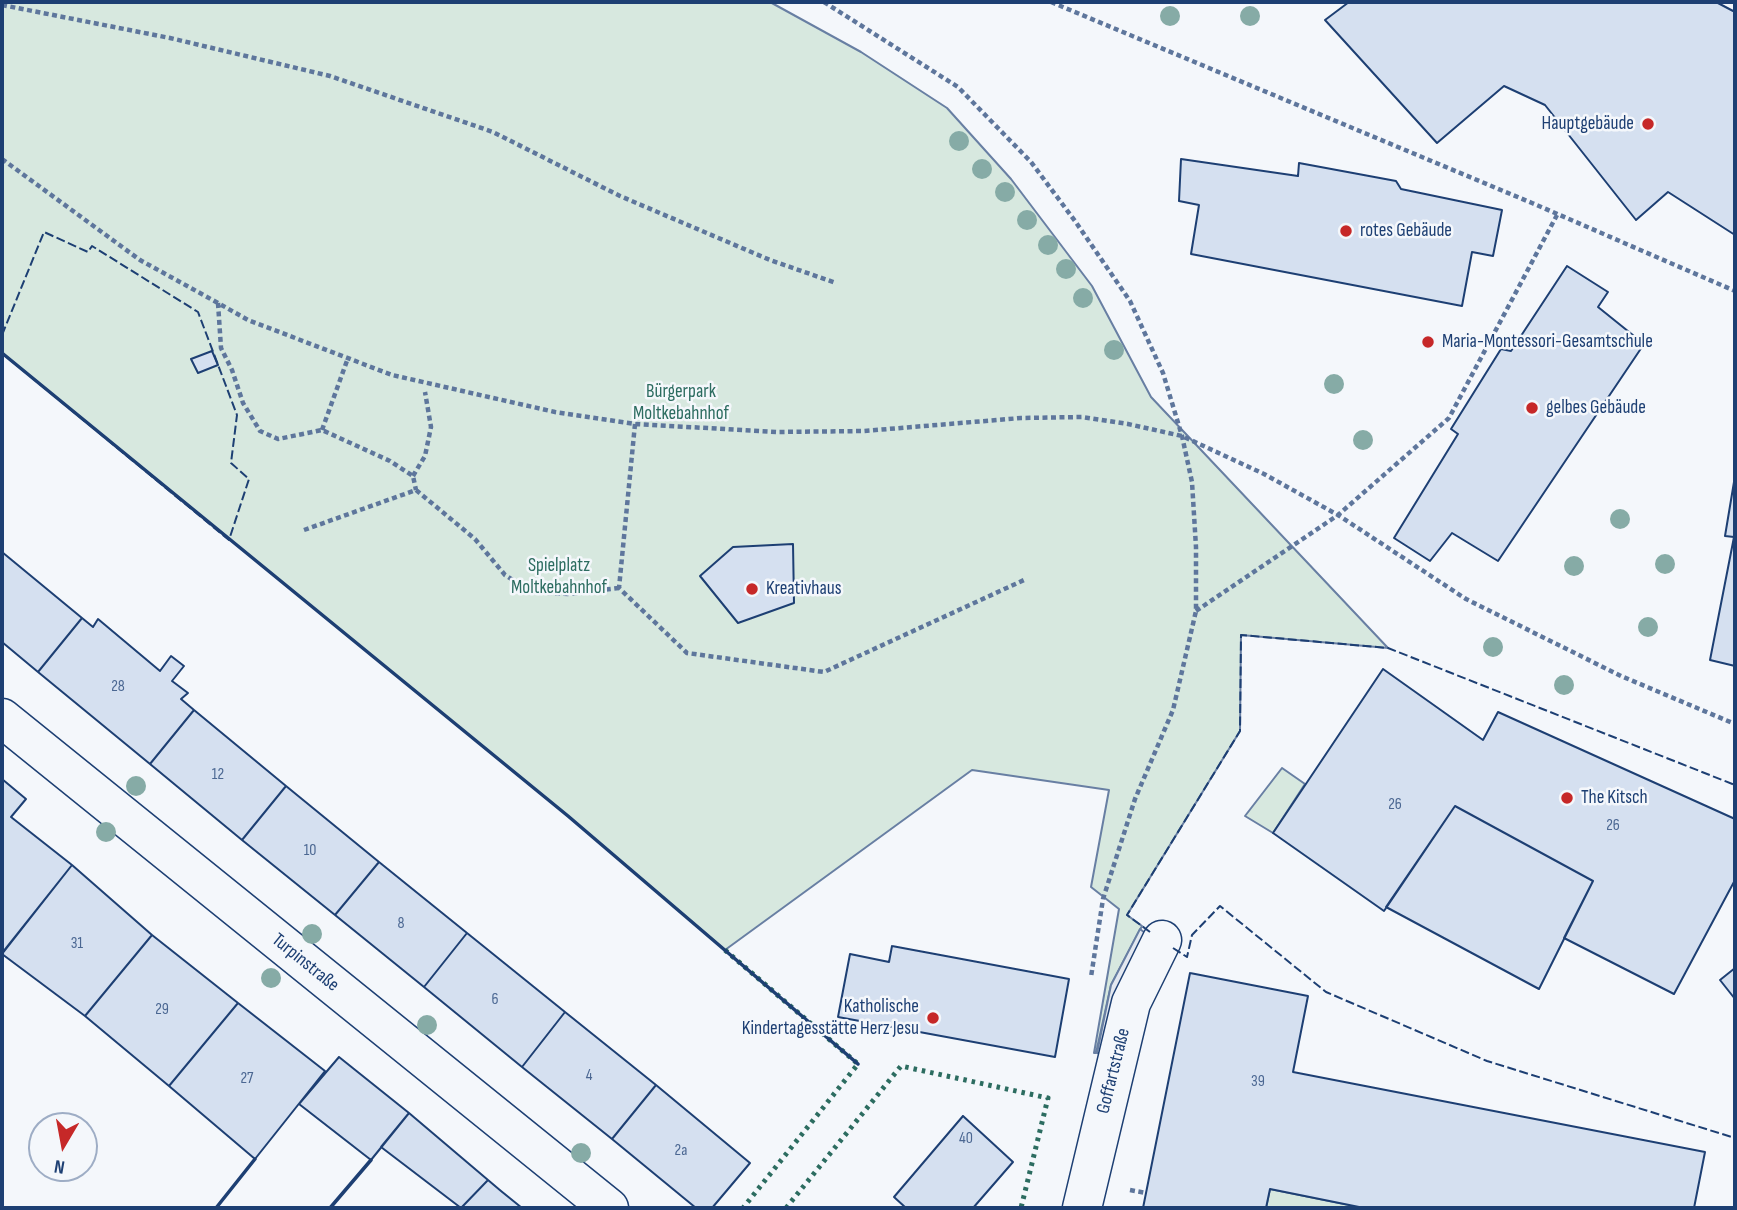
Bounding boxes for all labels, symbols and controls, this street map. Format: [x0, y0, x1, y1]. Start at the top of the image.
place label: Hauptgebäude [1542, 113, 1634, 135]
marker: Hauptgebäude [1640, 116, 1656, 132]
place label: rotes Gebäude [1360, 220, 1452, 242]
marker: rotes Gebäude [1338, 223, 1354, 239]
place label: Maria-Montessori-Gesamtschule [1442, 331, 1653, 353]
marker: Maria-Montessori-Gesamtschule [1420, 334, 1436, 350]
park label: Bürgerpark Moltkebahnhof [633, 381, 729, 425]
place label: gelbes Gebäude [1546, 397, 1646, 419]
marker: gelbes Gebäude [1524, 400, 1540, 416]
park label: Spielplatz Moltkebahnhof [511, 555, 607, 599]
place label: Kreativhaus [766, 578, 841, 600]
marker: Kreativhaus [744, 581, 760, 597]
house number: 28 [111, 677, 125, 697]
house number: 12 [212, 765, 224, 785]
place label: The Kitsch [1581, 787, 1648, 809]
marker: The Kitsch [1559, 790, 1575, 806]
house number: 26 [1388, 795, 1402, 815]
house number: 26 [1606, 816, 1620, 836]
house number: 10 [304, 841, 316, 861]
house number: 8 [397, 914, 405, 934]
street label: Turpinstraße [267, 929, 343, 997]
house number: 31 [71, 934, 83, 954]
house number: 6 [491, 990, 499, 1010]
place label: Katholische Kindertagesstätte Herz Jesu [742, 996, 919, 1040]
house number: 29 [155, 1000, 169, 1020]
marker: Katholische Kindertagesstätte Herz Jesu [925, 1010, 941, 1026]
street label: Goffartstraße [1092, 1026, 1136, 1116]
house number: 4 [586, 1066, 592, 1086]
house number: 27 [240, 1069, 254, 1089]
house number: 39 [1251, 1072, 1265, 1092]
north arrow [28, 1112, 98, 1182]
house number: 40 [959, 1129, 973, 1149]
house number: 2a [675, 1141, 687, 1161]
text: N [53, 1154, 67, 1178]

